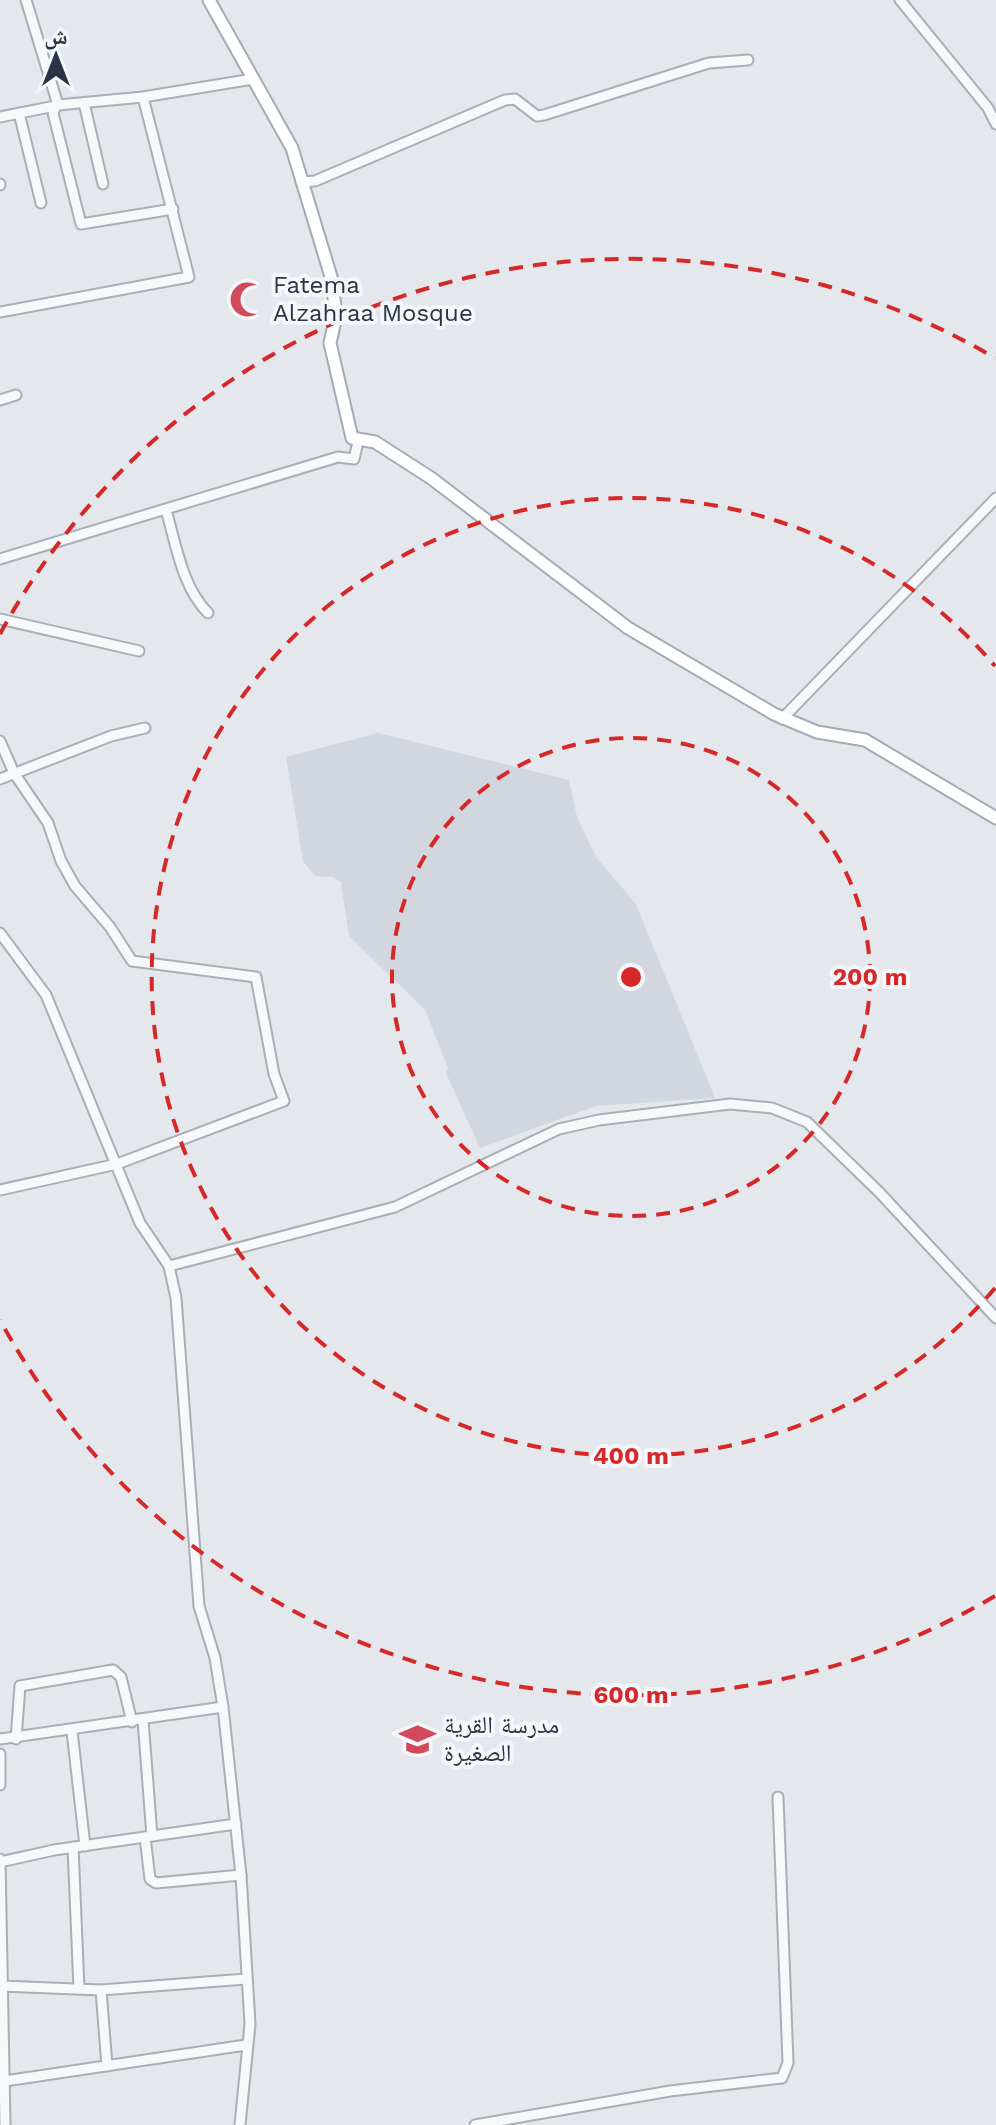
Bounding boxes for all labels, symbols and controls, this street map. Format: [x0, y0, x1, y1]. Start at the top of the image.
north arrow [16, 16, 96, 96]
text: ش [44, 24, 68, 50]
place label: Fatema Alzahraa Mosque [273, 271, 473, 327]
mosque icon: Fatema Alzahraa Mosque [228, 280, 266, 318]
centre of rings [617, 963, 645, 991]
text: 200 m [833, 963, 907, 991]
text: 400 m [593, 1442, 669, 1470]
text: 600 m [593, 1681, 669, 1709]
place label: مدرسة القرية الصغيرة [444, 1711, 559, 1767]
school or university icon: مدرسة القرية الصغيرة [399, 1720, 437, 1758]

